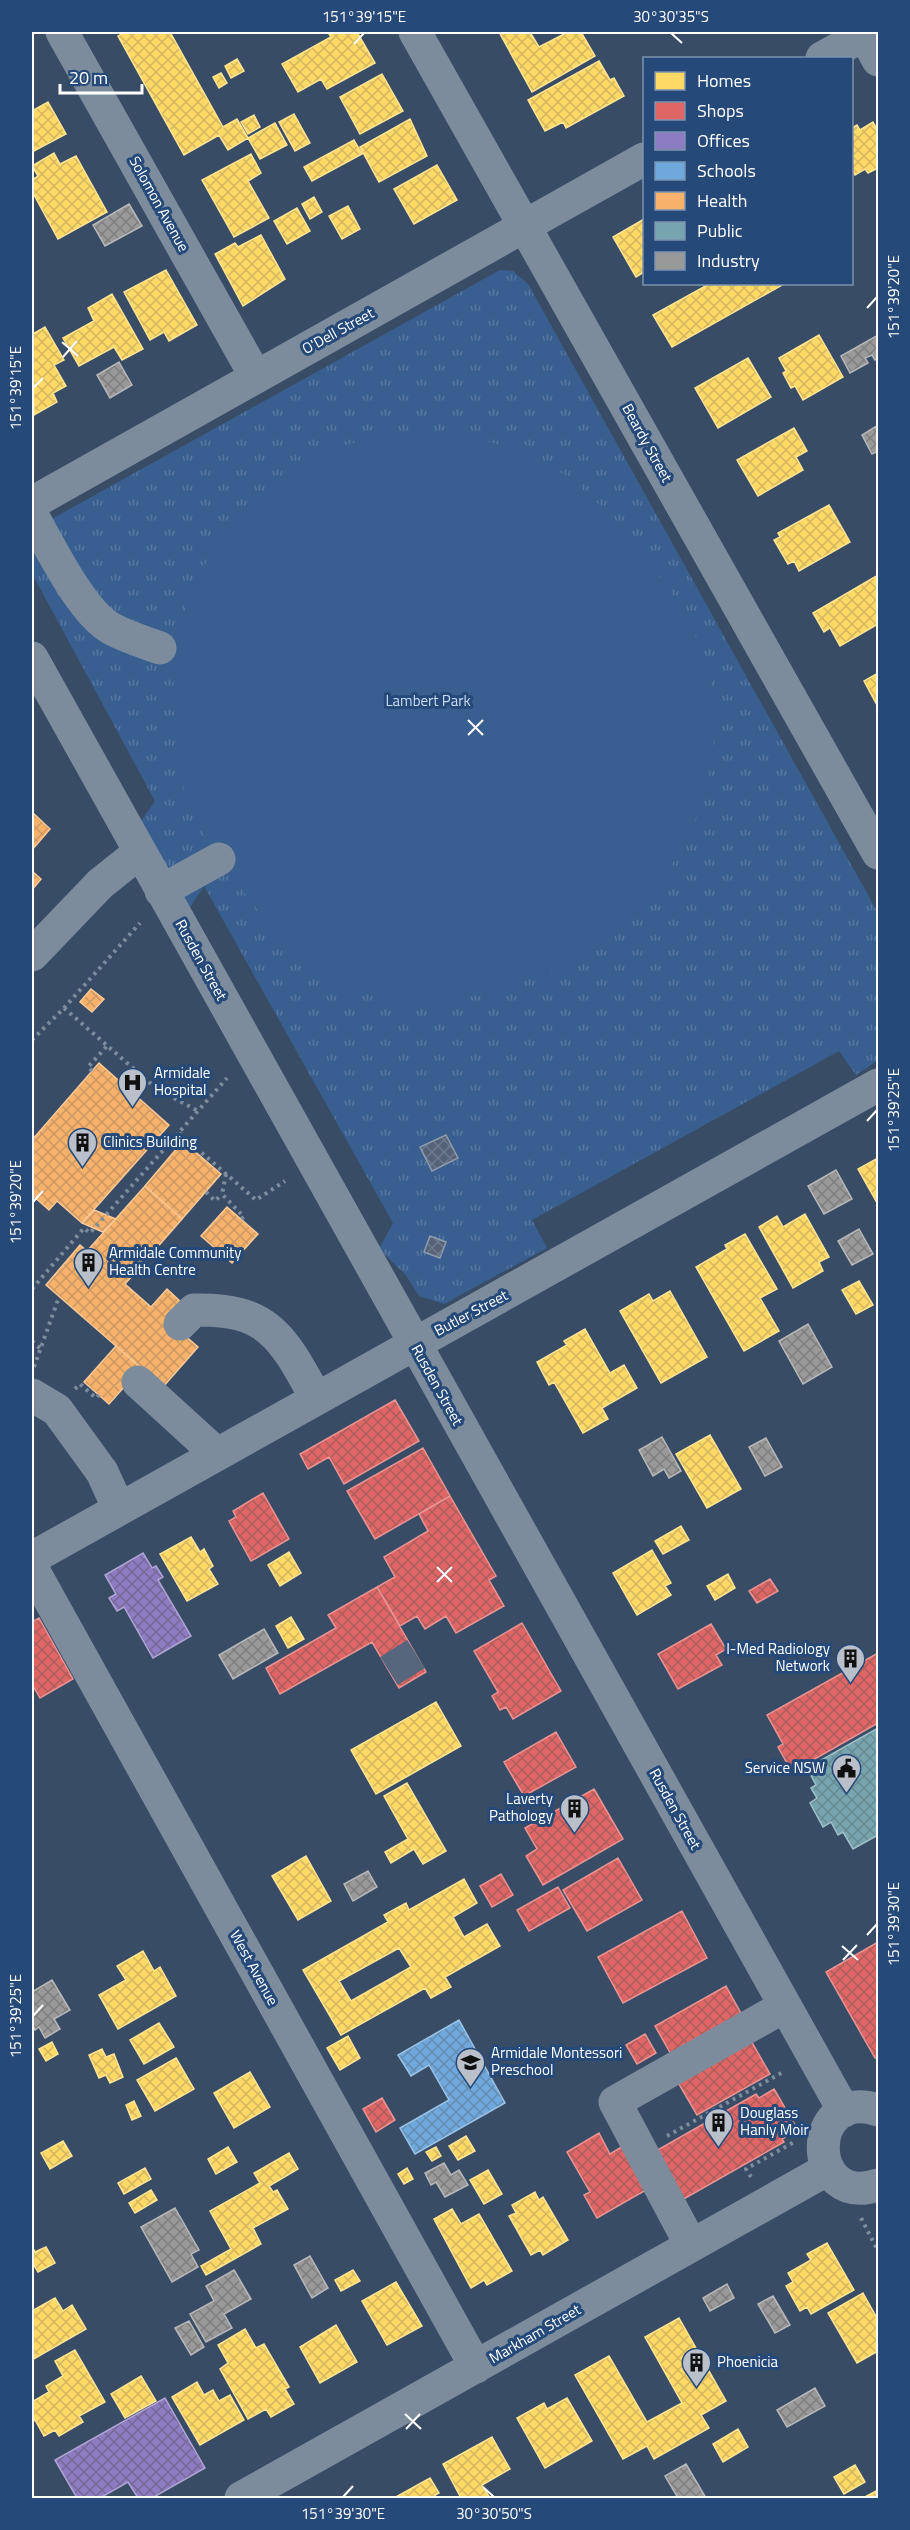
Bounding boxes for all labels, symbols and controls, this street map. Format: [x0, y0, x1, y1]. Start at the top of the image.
text: 151°39'15"E [322, 5, 406, 28]
text: 30°30'35"S [633, 5, 709, 28]
scale bar [60, 57, 142, 95]
legend [643, 57, 853, 285]
text: 20 m [69, 64, 108, 91]
text: Homes [697, 67, 751, 94]
text: Shops [697, 97, 744, 124]
text: Offices [697, 127, 750, 154]
street label: Solomon Avenue [124, 152, 195, 256]
text: Schools [697, 157, 756, 184]
text: Health [697, 187, 747, 214]
text: Public [697, 217, 743, 244]
text: Industry [697, 247, 760, 274]
text: 151°39'20"E [882, 255, 905, 339]
street label: O'Dell Street [298, 301, 379, 360]
text: 151°39'15"E [4, 346, 27, 430]
street label: Beardy Street [616, 399, 679, 487]
park label: Lambert Park [385, 689, 471, 712]
street label: Rusden Street [170, 915, 234, 1005]
place label: Armidale Hospital [154, 1061, 210, 1101]
hospital icon: Armidale Hospital [117, 1066, 149, 1108]
text: 151°39'25"E [882, 1068, 905, 1152]
building icon: Clinics Building [66, 1126, 98, 1168]
place label: Clinics Building [103, 1130, 197, 1153]
text: 151°39'20"E [4, 1160, 27, 1244]
place label: Armidale Community Health Centre [109, 1241, 242, 1281]
building icon: Armidale Community Health Centre [72, 1246, 104, 1288]
street label: Butler Street [430, 1283, 512, 1342]
street label: Rusden Street [406, 1340, 470, 1430]
place label: I-Med Radiology Network [726, 1637, 830, 1677]
building icon: I-Med Radiology Network [835, 1642, 867, 1684]
public building icon: Service NSW [830, 1752, 862, 1794]
place label: Service NSW [745, 1756, 825, 1779]
street label: Rusden Street [644, 1764, 708, 1854]
place label: Laverty Pathology [489, 1787, 553, 1827]
building icon: Laverty Pathology [558, 1792, 590, 1834]
text: 151°39'30"E [882, 1882, 905, 1966]
street label: West Avenue [224, 1926, 285, 2010]
text: 151°39'25"E [4, 1974, 27, 2058]
place label: Armidale Montessori Preschool [491, 2041, 622, 2081]
school or university icon: Armidale Montessori Preschool [454, 2046, 486, 2088]
place label: Douglass Hanly Moir [740, 2101, 809, 2141]
building icon: Douglass Hanly Moir [703, 2106, 735, 2148]
street label: Markham Street [485, 2298, 586, 2369]
building icon: Phoenicia [680, 2346, 712, 2388]
place label: Phoenicia [717, 2350, 779, 2373]
text: 151°39'30"E [301, 2502, 385, 2525]
text: 30°30'50"S [456, 2502, 532, 2525]

